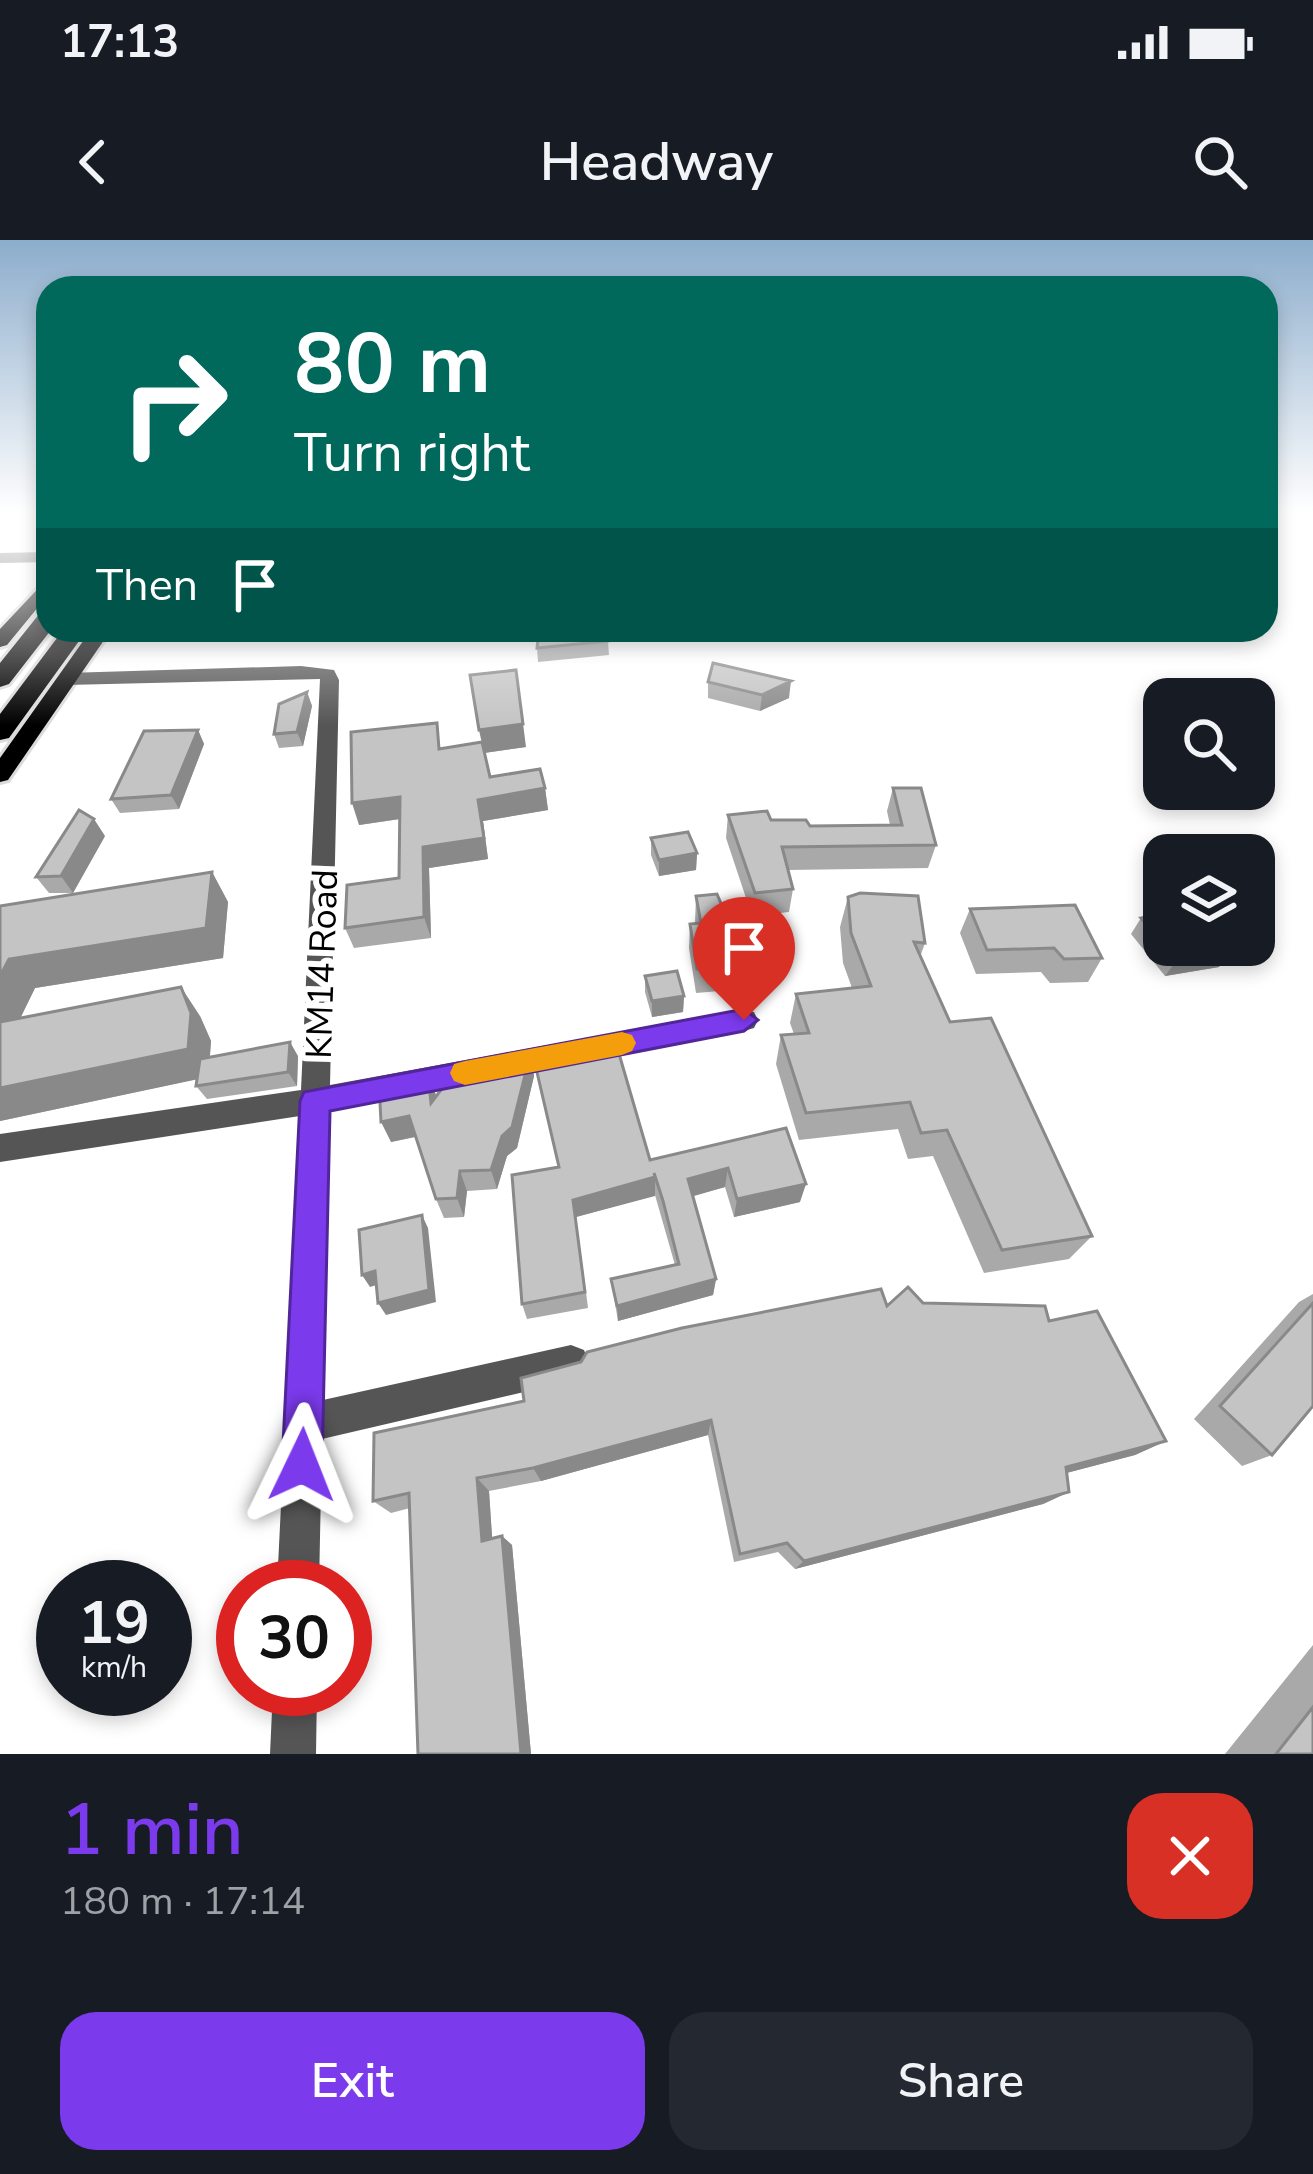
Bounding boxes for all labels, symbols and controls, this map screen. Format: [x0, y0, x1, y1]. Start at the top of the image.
text: 17:13 [60, 12, 179, 73]
text: Headway [540, 125, 773, 199]
icon: back [60, 129, 126, 195]
icon: search [1187, 129, 1253, 195]
text: 80 m [294, 307, 491, 422]
icon: right [96, 324, 252, 480]
text: Turn right [294, 416, 530, 490]
icon: arrive [222, 552, 288, 618]
text: Then [96, 555, 198, 616]
map controls [1143, 678, 1275, 966]
button: search [1143, 678, 1275, 810]
button: layers [1143, 834, 1275, 966]
street label: KM14 Road [295, 869, 350, 1060]
pin [693, 897, 795, 1020]
icon: arrive [711, 915, 777, 981]
position arrow [239, 1402, 365, 1528]
speed limit sign: 30 [216, 1560, 372, 1716]
text: 19 [78, 1582, 150, 1664]
text: km/h [81, 1647, 147, 1688]
text: 1 min [60, 1781, 243, 1879]
button: close [1127, 1793, 1253, 1919]
text: 180 m · 17:14 [60, 1875, 305, 1928]
button: Exit [60, 2012, 645, 2150]
button: Share [669, 2012, 1253, 2150]

